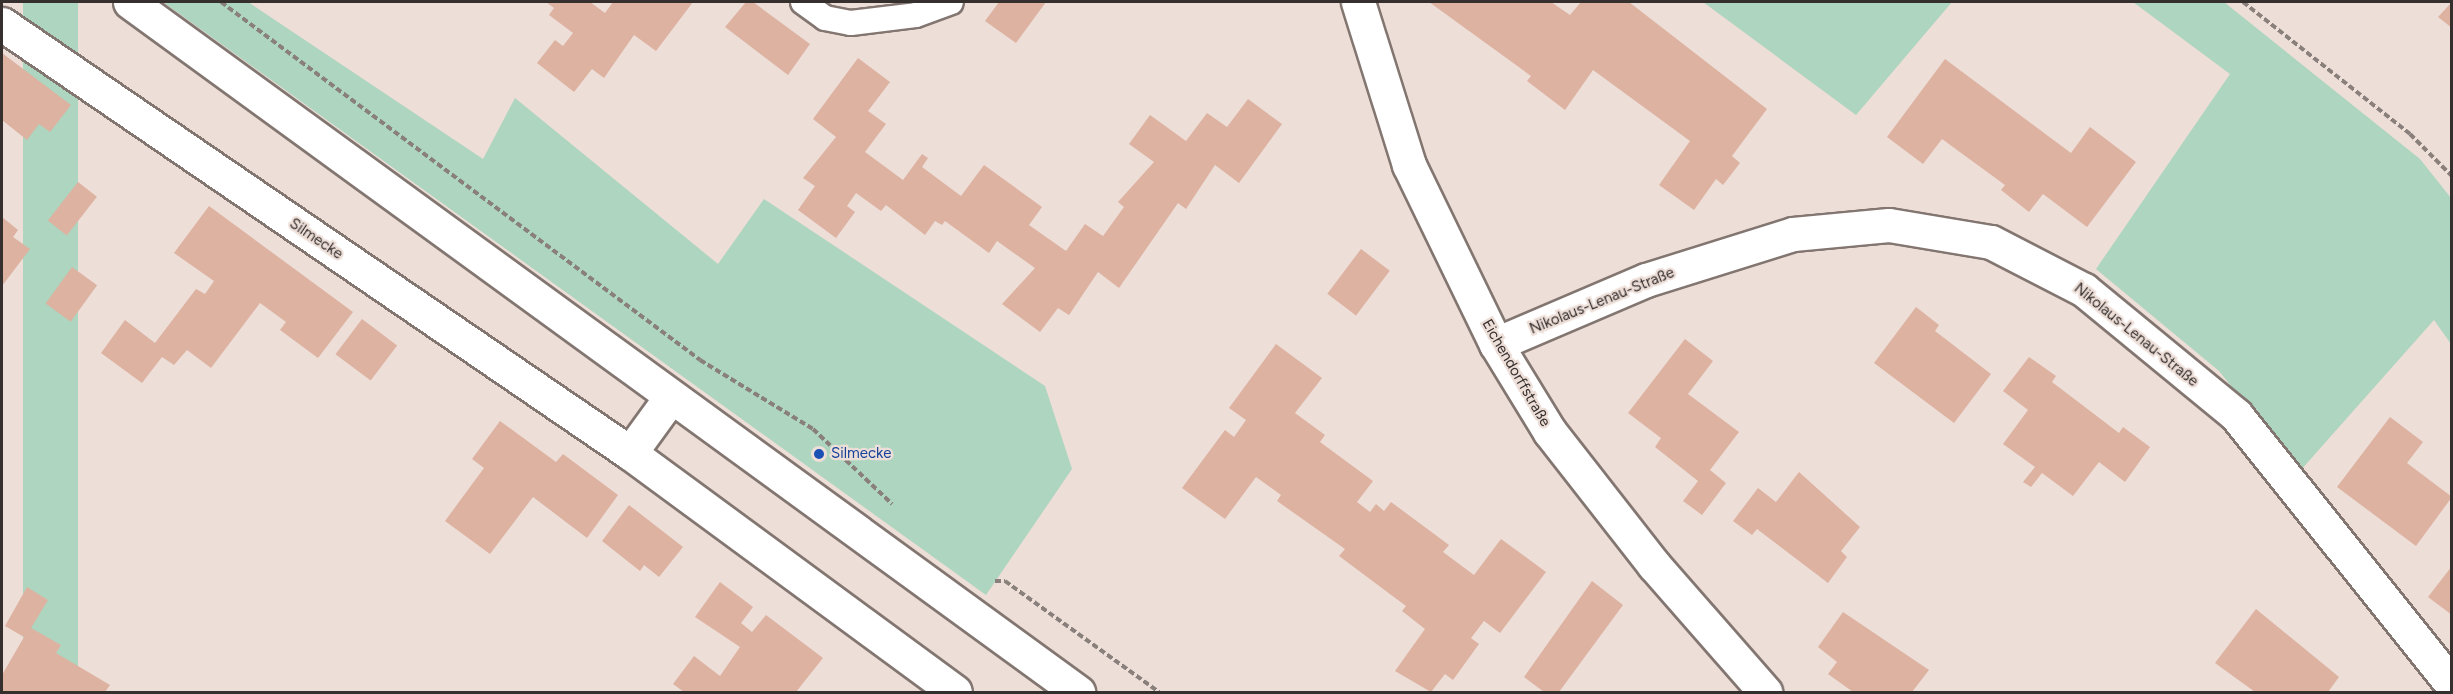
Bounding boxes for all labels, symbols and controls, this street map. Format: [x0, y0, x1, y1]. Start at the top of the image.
street label: Silmecke [286, 215, 346, 263]
street label: Nikolaus-Lenau-Straße [1527, 264, 1677, 338]
street label: Nikolaus-Lenau-Straße [2070, 279, 2202, 391]
street label: Eichendorffstraße [1478, 316, 1554, 430]
place label: Silmecke [831, 445, 891, 463]
marker: Silmecke [812, 447, 826, 461]

